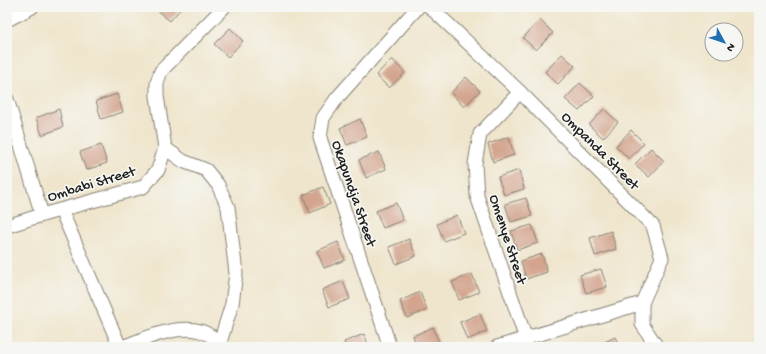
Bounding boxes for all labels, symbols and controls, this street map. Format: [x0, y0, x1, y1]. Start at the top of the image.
north arrow [704, 22, 744, 62]
text: N [723, 41, 737, 54]
street label: Ompanda Street [557, 109, 644, 196]
street label: Okapundja Street [327, 138, 380, 251]
street label: Ombabi Street [46, 163, 139, 207]
street label: Omenye Street [484, 193, 531, 289]

